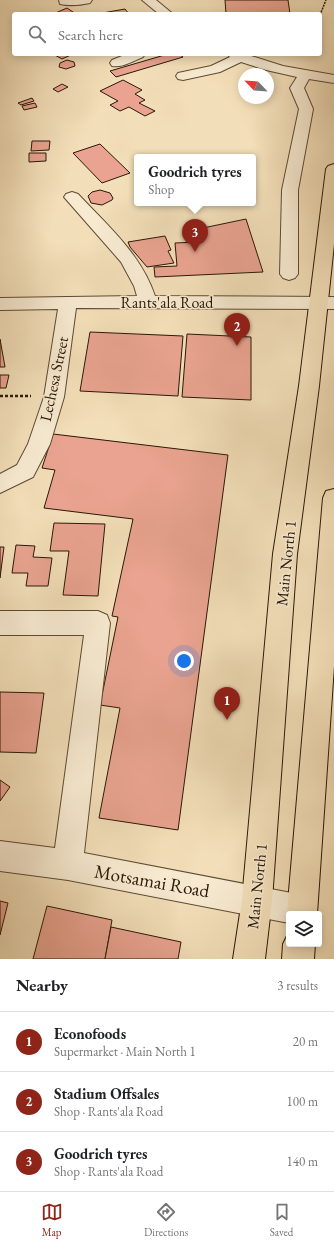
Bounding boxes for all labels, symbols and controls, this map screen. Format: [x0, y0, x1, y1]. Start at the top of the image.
search box [12, 12, 322, 56]
icon: search [26, 23, 48, 45]
text: Search here [58, 25, 123, 44]
north arrow [238, 68, 274, 104]
popup [134, 154, 256, 206]
text: Goodrich tyres [148, 162, 242, 181]
text: Shop [148, 181, 174, 198]
pin: 3 [182, 219, 208, 252]
street label: Rants'ala Road [121, 292, 214, 313]
pin: 2 [224, 313, 250, 346]
street label: Lechesa Street [35, 335, 73, 423]
street label: Main North 1 [271, 519, 301, 607]
your location [174, 651, 194, 671]
pin: 1 [214, 687, 240, 720]
street label: Main North 1 [242, 842, 272, 930]
street label: Motsamai Road [93, 859, 212, 903]
map controls [286, 911, 322, 947]
button: layers [286, 911, 322, 947]
text: Nearby [16, 974, 68, 996]
text: 3 results [277, 977, 318, 994]
text: Econofoods [54, 1024, 126, 1043]
text: 1 [26, 1033, 32, 1050]
text: 20 m [293, 1033, 318, 1050]
text: Supermarket · Main North 1 [54, 1043, 196, 1060]
text: Stadium Offsales [54, 1084, 159, 1103]
text: 2 [26, 1093, 32, 1110]
text: 100 m [287, 1093, 318, 1110]
text: Shop · Rants'ala Road [54, 1103, 163, 1120]
text: Goodrich tyres [54, 1144, 147, 1163]
text: 3 [26, 1153, 32, 1170]
text: 140 m [287, 1153, 318, 1170]
text: Shop · Rants'ala Road [54, 1163, 163, 1180]
tab: Map [41, 1201, 63, 1239]
tab: Directions [144, 1201, 188, 1239]
tab: Saved [270, 1201, 293, 1239]

